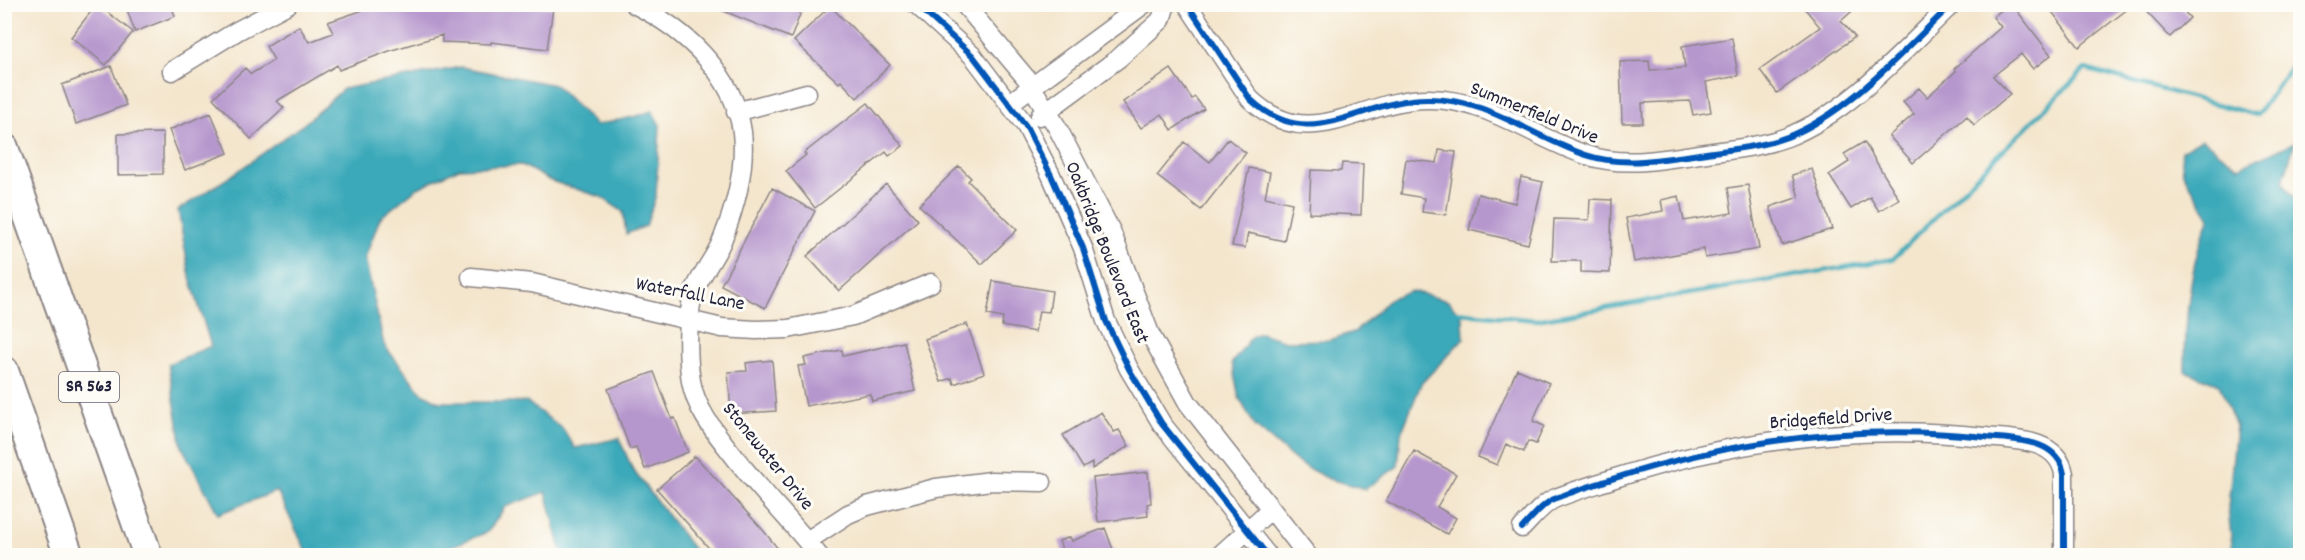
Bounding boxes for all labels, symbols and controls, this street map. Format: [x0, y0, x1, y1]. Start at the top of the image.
street label: Summerfield Drive [1465, 75, 1603, 153]
street label: Oakbridge Boulevard East [1057, 158, 1155, 348]
street label: Waterfall Lane [633, 271, 747, 319]
road number: SR 563 [59, 372, 119, 402]
street label: Stonewater Drive [715, 397, 820, 517]
street label: Bridgefield Drive [1769, 402, 1893, 438]

